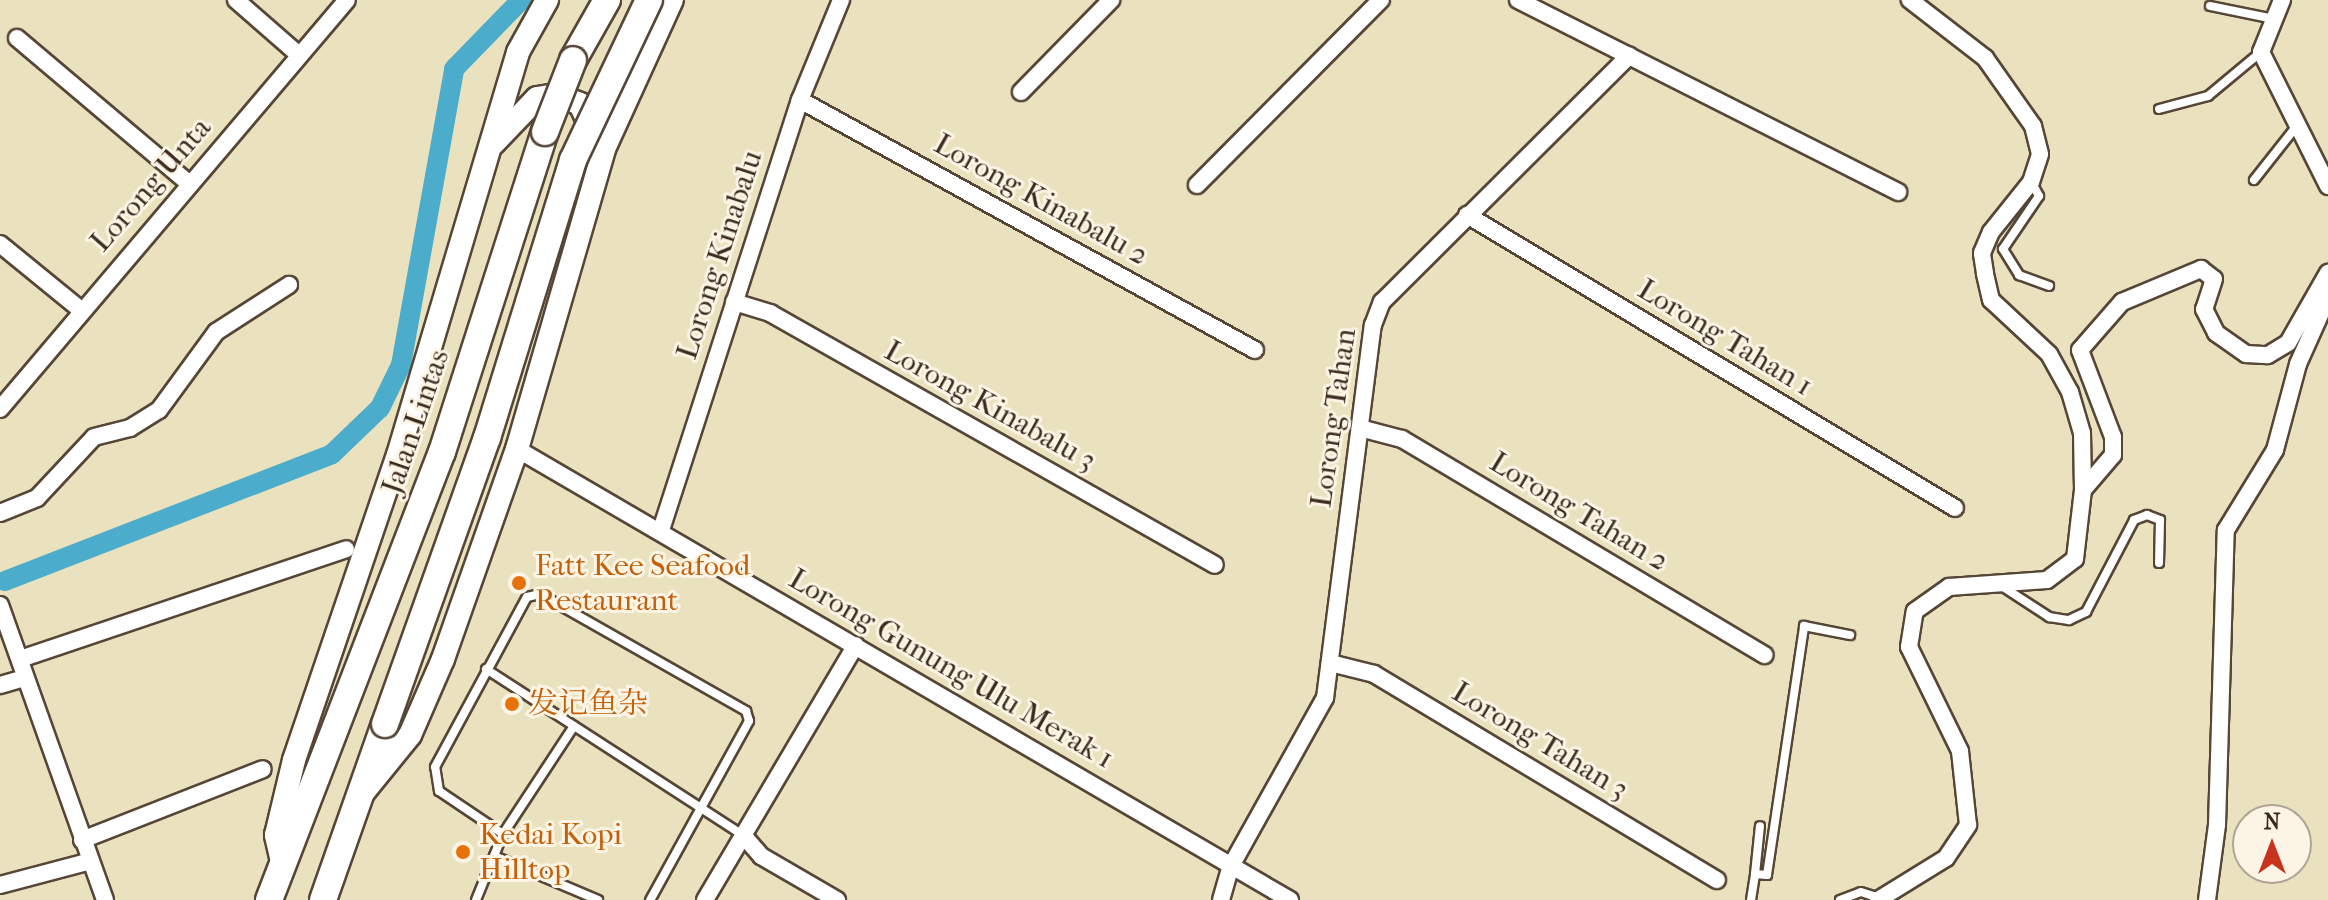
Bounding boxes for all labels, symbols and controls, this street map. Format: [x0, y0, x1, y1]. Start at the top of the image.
street label: Lorong Unta [83, 111, 219, 259]
street label: Lorong Kinabalu 2 [928, 126, 1154, 274]
street label: Lorong Kinabalu [669, 146, 771, 364]
street label: Lorong Tahan 1 [1631, 272, 1819, 404]
street label: Lorong Tahan [1304, 326, 1364, 510]
street label: Lorong Kinabalu 3 [878, 333, 1102, 479]
street label: Jalan Lintas [375, 345, 457, 499]
street label: Lorong Tahan 2 [1483, 444, 1675, 580]
place label: Fatt Kee Seafood Restaurant [535, 548, 750, 618]
street label: Lorong Gunung Ulu Merak 1 [782, 561, 1120, 777]
marker: Fatt Kee Seafood Restaurant [510, 574, 528, 592]
street label: Lorong Tahan 3 [1445, 674, 1635, 808]
place label: 发记鱼杂 [528, 686, 648, 722]
marker: 发记鱼杂 [503, 695, 521, 713]
north arrow [2232, 804, 2312, 884]
text: N [2264, 809, 2280, 835]
place label: Kedai Kopi Hilltop [479, 817, 622, 888]
marker: Kedai Kopi Hilltop [454, 843, 472, 861]

